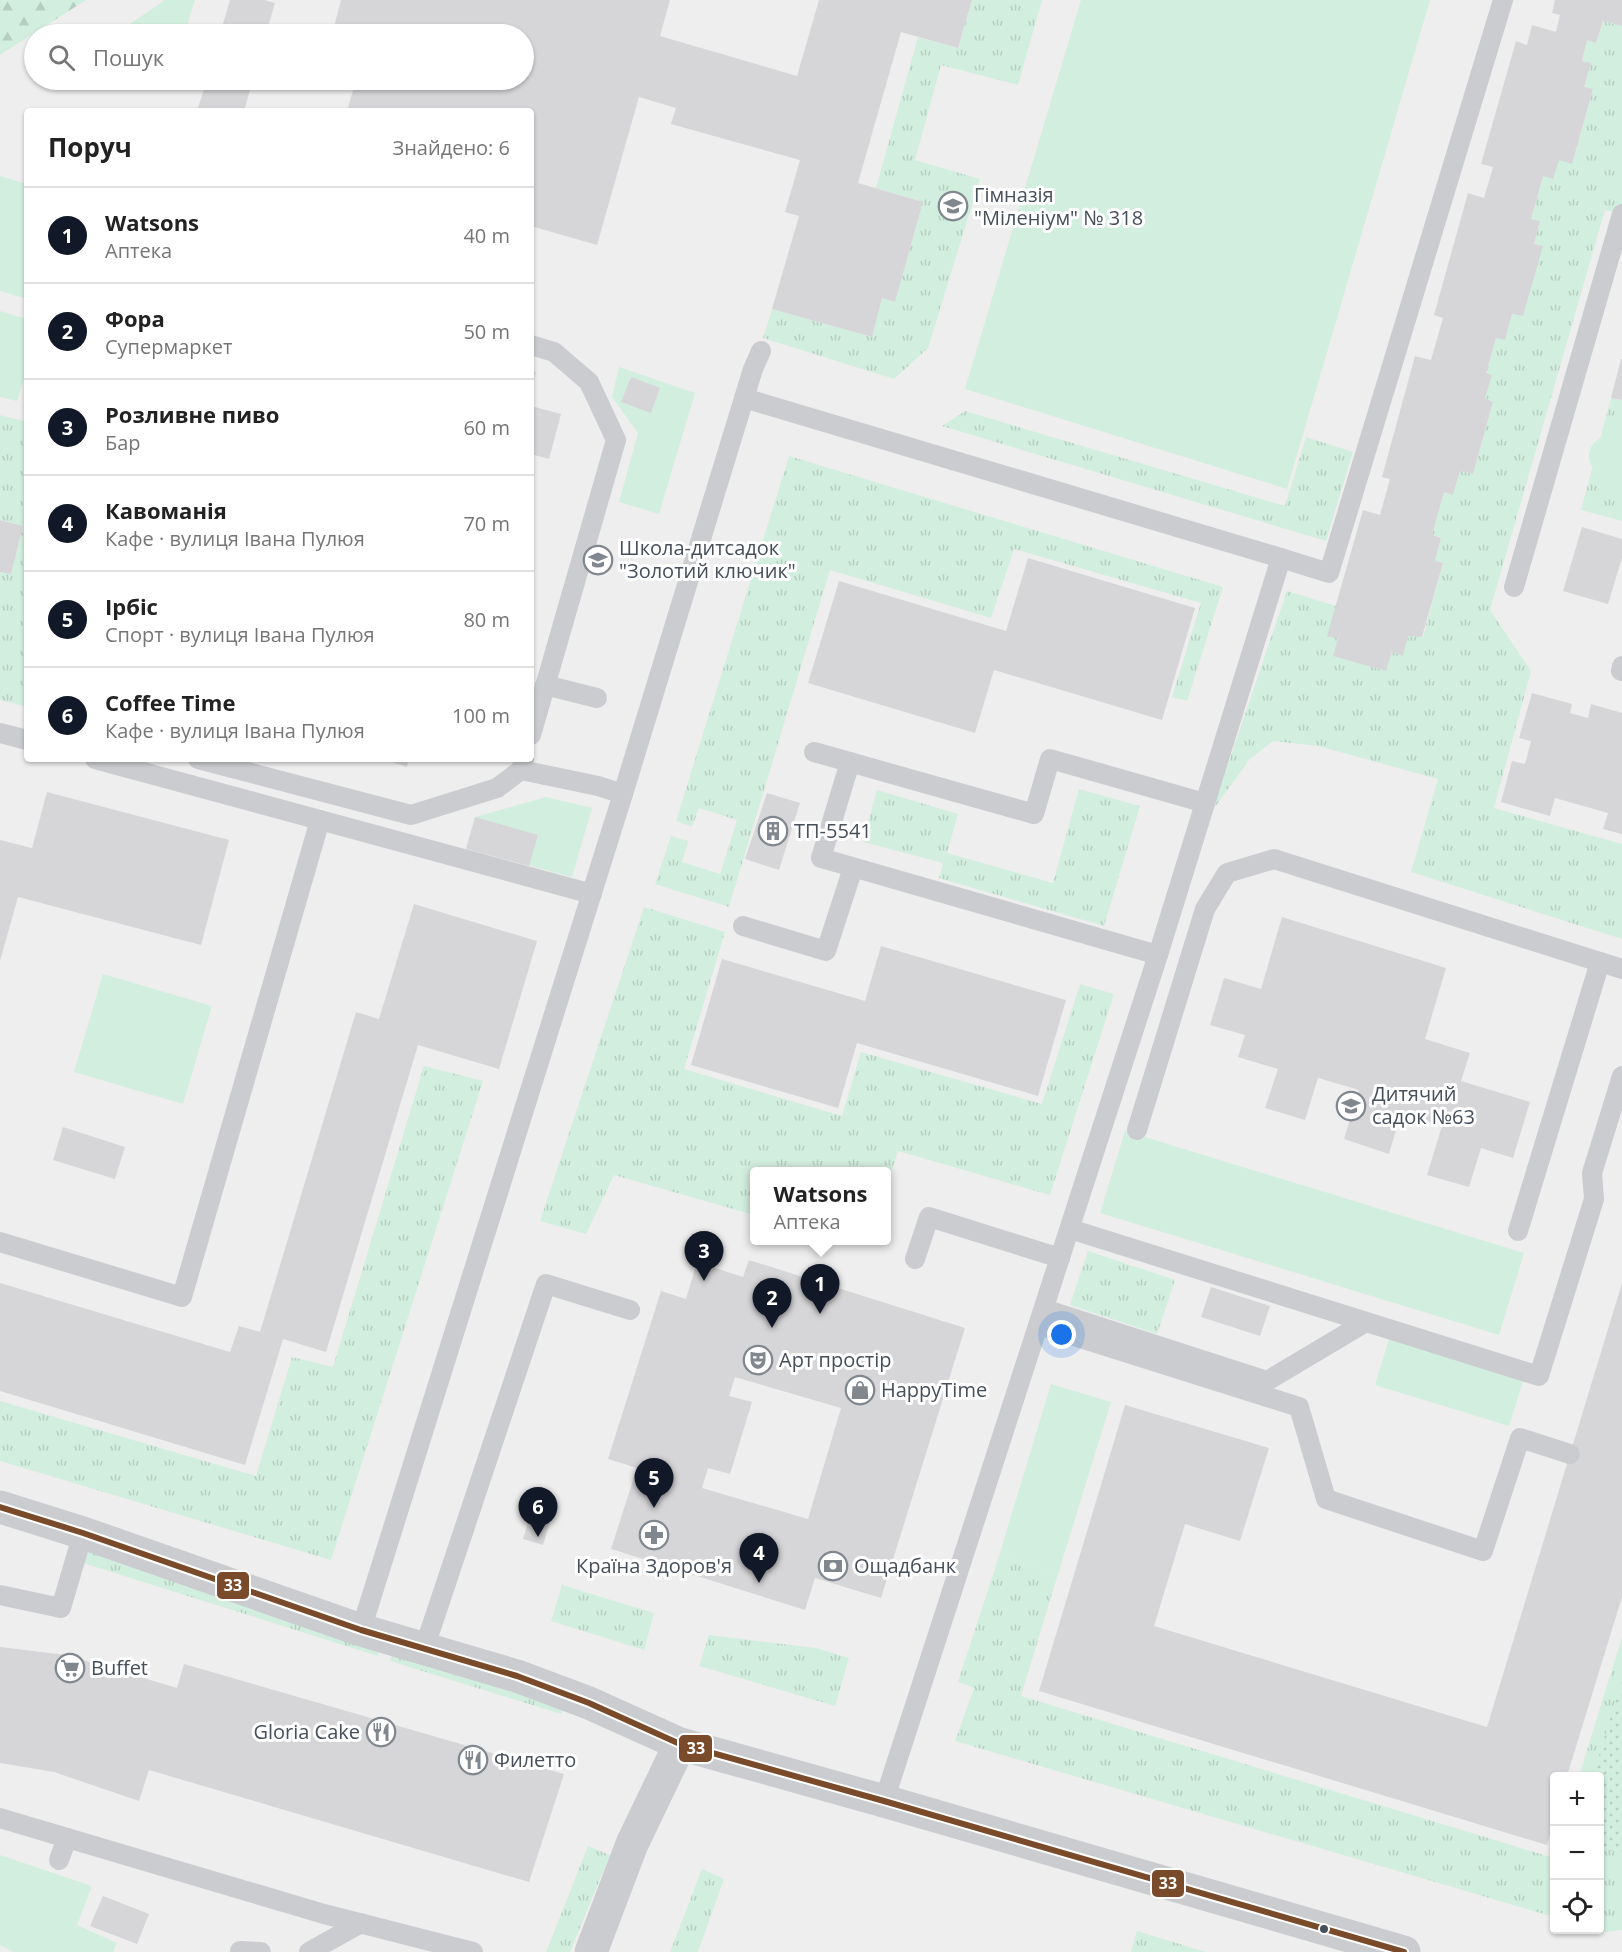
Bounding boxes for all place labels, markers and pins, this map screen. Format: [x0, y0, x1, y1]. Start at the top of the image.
place label: Гімназія "Міленіум" № 318 [974, 181, 1143, 231]
school or university icon: Гімназія "Міленіум" № 318 [937, 190, 969, 222]
place label: Школа-дитсадок "Золотий ключик" [619, 534, 796, 584]
school or university icon: Школа-дитсадок "Золотий ключик" [582, 544, 614, 576]
building icon: ТП-5541 [757, 815, 789, 847]
place label: ТП-5541 [794, 817, 872, 844]
place label: Дитячий садок №63 [1372, 1080, 1475, 1130]
school or university icon: Дитячий садок №63 [1335, 1090, 1367, 1122]
pin: 3 [684, 1232, 724, 1281]
pin: 1 [800, 1264, 840, 1314]
pin: 2 [752, 1278, 792, 1328]
theatre icon: Арт простір [742, 1344, 774, 1376]
place label: Арт простір [779, 1346, 891, 1373]
shop icon: HappyTime [844, 1374, 876, 1406]
place label: HappyTime [881, 1376, 987, 1403]
pin: 5 [634, 1458, 674, 1508]
pin: 6 [518, 1488, 558, 1537]
pharmacy icon: Країна Здоров'я [638, 1519, 670, 1551]
pin: 4 [740, 1534, 778, 1583]
bank icon: Ощадбанк [817, 1550, 849, 1582]
place label: Країна Здоров'я [576, 1552, 732, 1579]
place label: Ощадбанк [854, 1552, 957, 1579]
supermarket icon: Buffet [54, 1652, 86, 1684]
place label: Buffet [91, 1654, 148, 1681]
restaurant icon: Gloria Cake [365, 1716, 397, 1748]
place label: Gloria Cake [253, 1718, 360, 1745]
restaurant icon: Филетто [457, 1744, 489, 1776]
place label: Филетто [494, 1746, 576, 1773]
unlabelled marker [1318, 1923, 1330, 1935]

